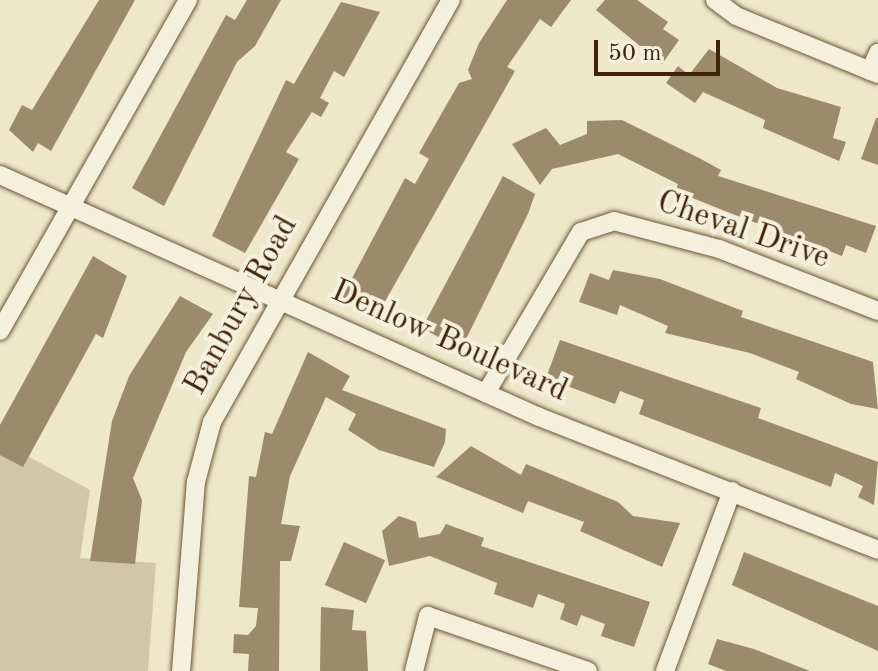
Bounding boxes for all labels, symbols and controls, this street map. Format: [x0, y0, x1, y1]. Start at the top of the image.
scale bar [598, 24, 724, 74]
text: 50 m [608, 42, 662, 66]
street label: Cheval Drive [652, 184, 834, 278]
street label: Banbury Road [177, 210, 307, 402]
street label: Denlow Boulevard [325, 273, 573, 411]

